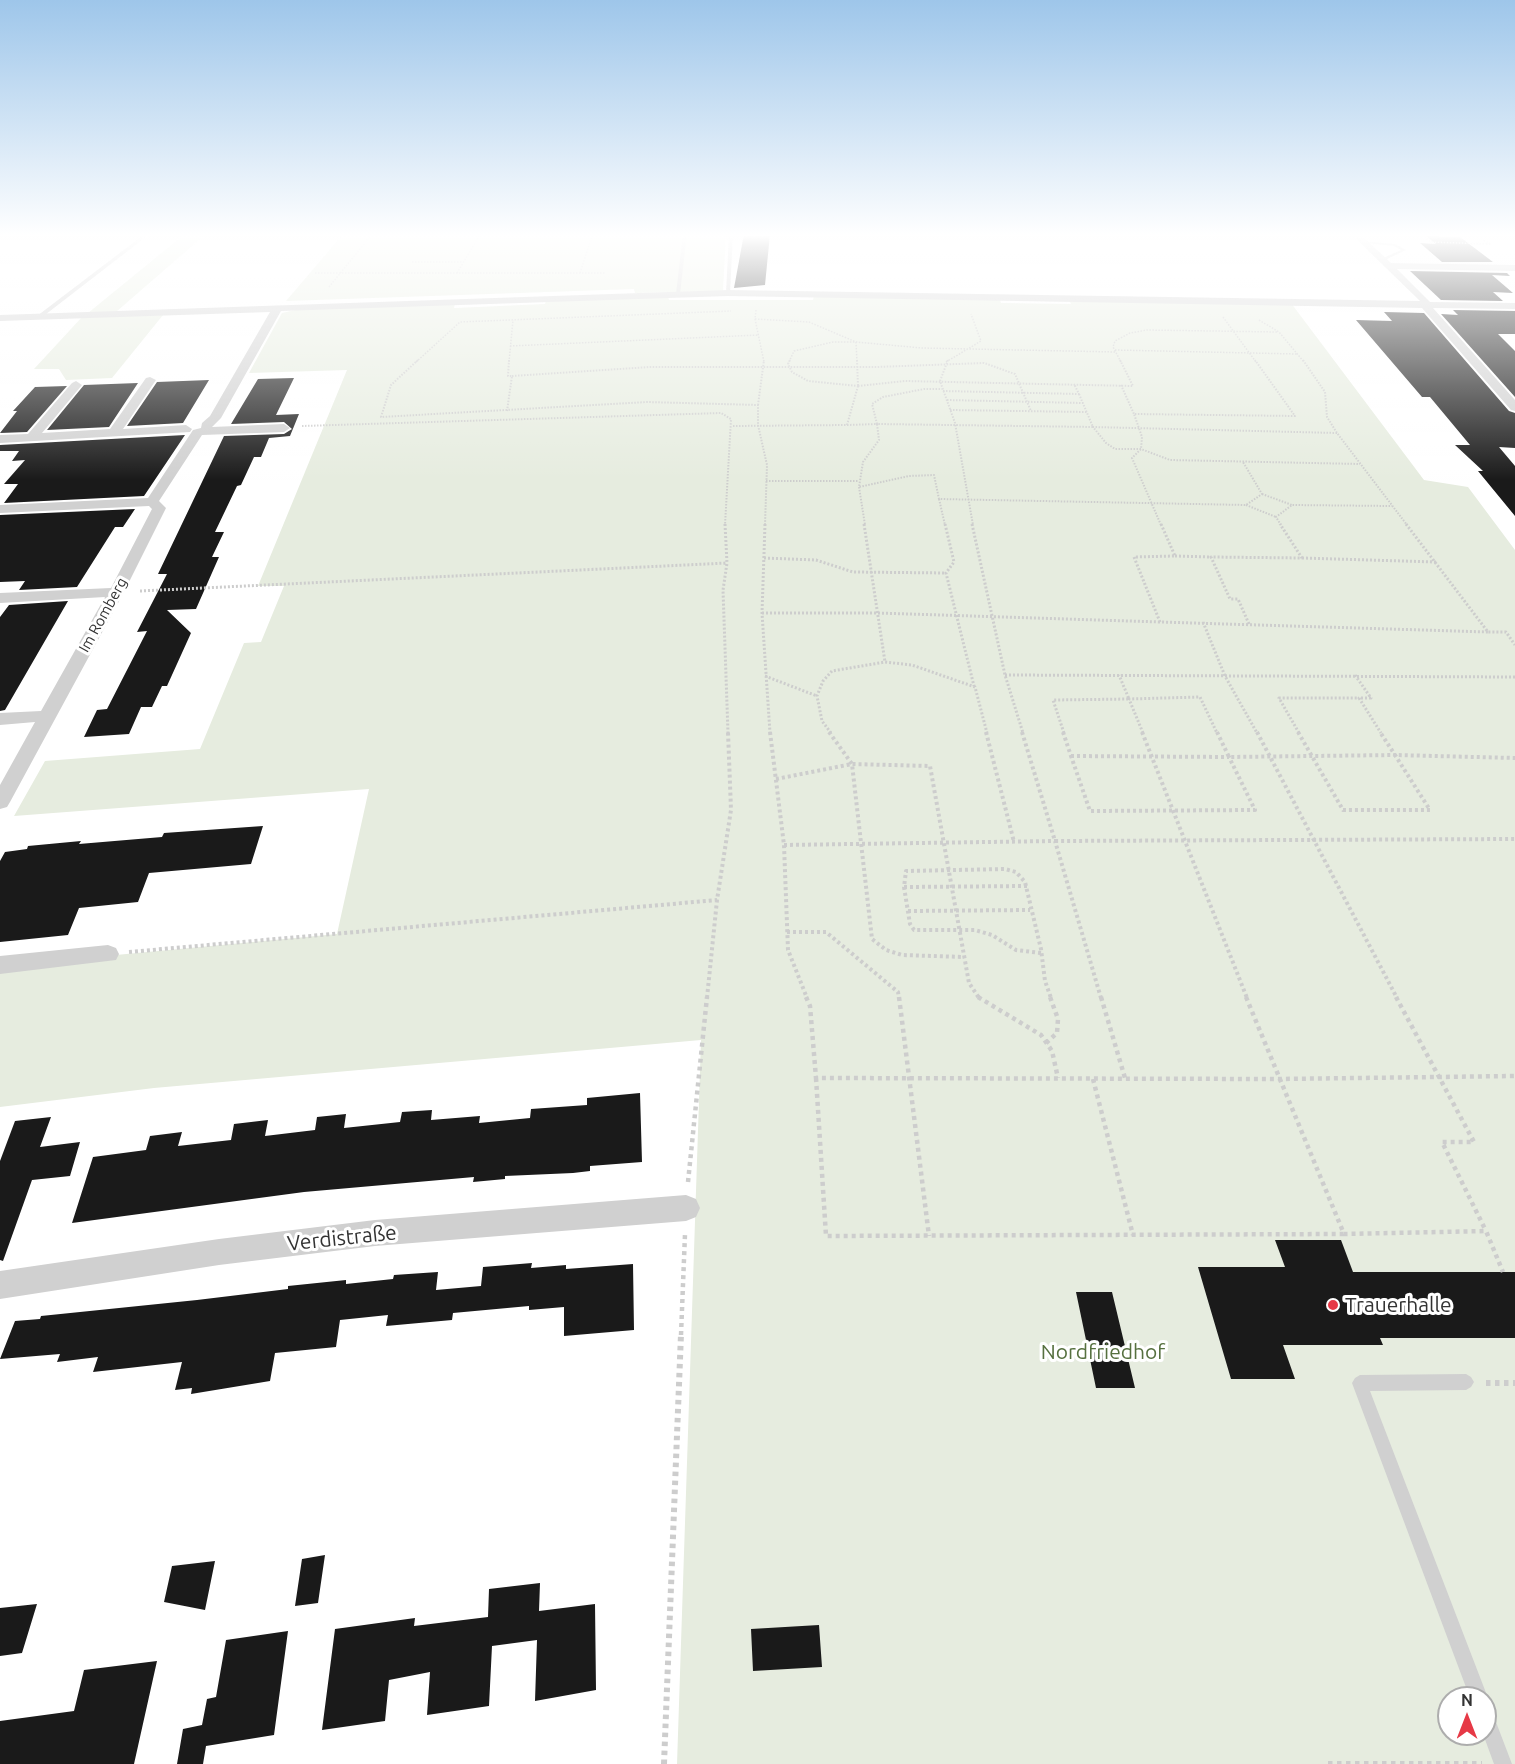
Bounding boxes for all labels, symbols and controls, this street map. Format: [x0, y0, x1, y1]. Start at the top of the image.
street label: Im Romberg [75, 575, 131, 655]
street label: Verdistraße [286, 1220, 398, 1256]
place label: Trauerhalle [1345, 1292, 1452, 1318]
marker: Trauerhalle [1326, 1298, 1340, 1312]
park label: Nordfriedhof [1041, 1339, 1165, 1365]
north arrow [1437, 1686, 1497, 1746]
text: N [1461, 1691, 1473, 1709]

